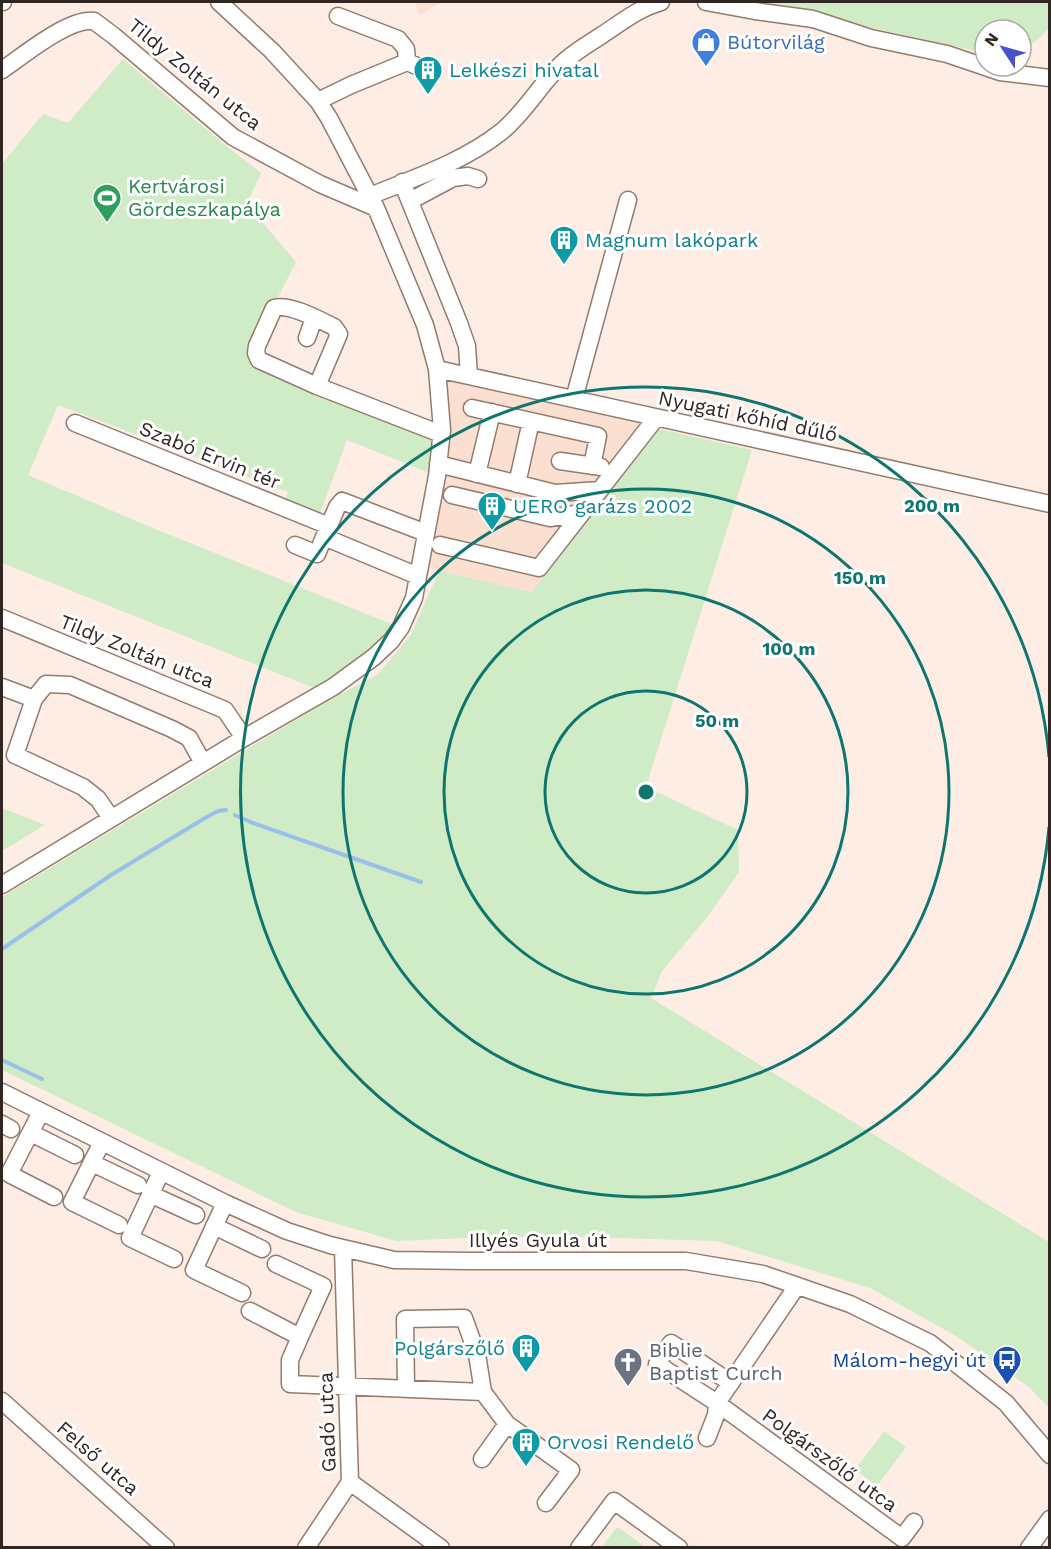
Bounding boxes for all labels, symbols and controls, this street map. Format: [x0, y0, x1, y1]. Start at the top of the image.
street label: Tildy Zoltán utca [124, 13, 266, 135]
north arrow [973, 18, 1033, 78]
shop icon: Bútorvilág [690, 26, 722, 68]
text: N [980, 29, 1002, 50]
place label: Bútorvilág [727, 30, 825, 54]
building icon: Lelkészi hivatal [412, 54, 444, 96]
place label: Lelkészi hivatal [449, 58, 599, 82]
place label: Kertvárosi Gördeszkapálya [128, 174, 281, 221]
sports icon: Kertvárosi Gördeszkapálya [91, 182, 123, 224]
building icon: Magnum lakópark [548, 224, 580, 266]
place label: Magnum lakópark [585, 228, 758, 252]
street label: Nyugati kőhíd dűlő [656, 385, 840, 447]
street label: Szabó Ervin tér [136, 416, 284, 494]
building icon: UERO garázs 2002 [476, 490, 508, 532]
place label: UERO garázs 2002 [513, 494, 692, 518]
text: 200 m [904, 495, 960, 516]
text: 150 m [834, 567, 886, 588]
street label: Tildy Zoltán utca [56, 609, 218, 693]
text: 100 m [762, 638, 816, 659]
text: 50 m [695, 710, 739, 731]
centre of rings [636, 782, 656, 802]
street label: Illyés Gyula út [469, 1228, 608, 1252]
building icon: Polgárszőlő [510, 1332, 542, 1374]
place label: Polgárszőlő [394, 1336, 505, 1360]
place label: Biblie Baptist Curch [649, 1338, 783, 1385]
bus stop icon: Málom-hegyi út [991, 1344, 1023, 1386]
church icon: Biblie Baptist Curch [612, 1346, 644, 1388]
place label: Málom-hegyi út [833, 1348, 987, 1372]
street label: Gadó utca [313, 1371, 341, 1473]
street label: Polgárszőlő utca [758, 1403, 902, 1517]
street label: Felső utca [52, 1416, 144, 1500]
building icon: Orvosi Rendelő [510, 1426, 542, 1468]
place label: Orvosi Rendelő [547, 1430, 694, 1454]

